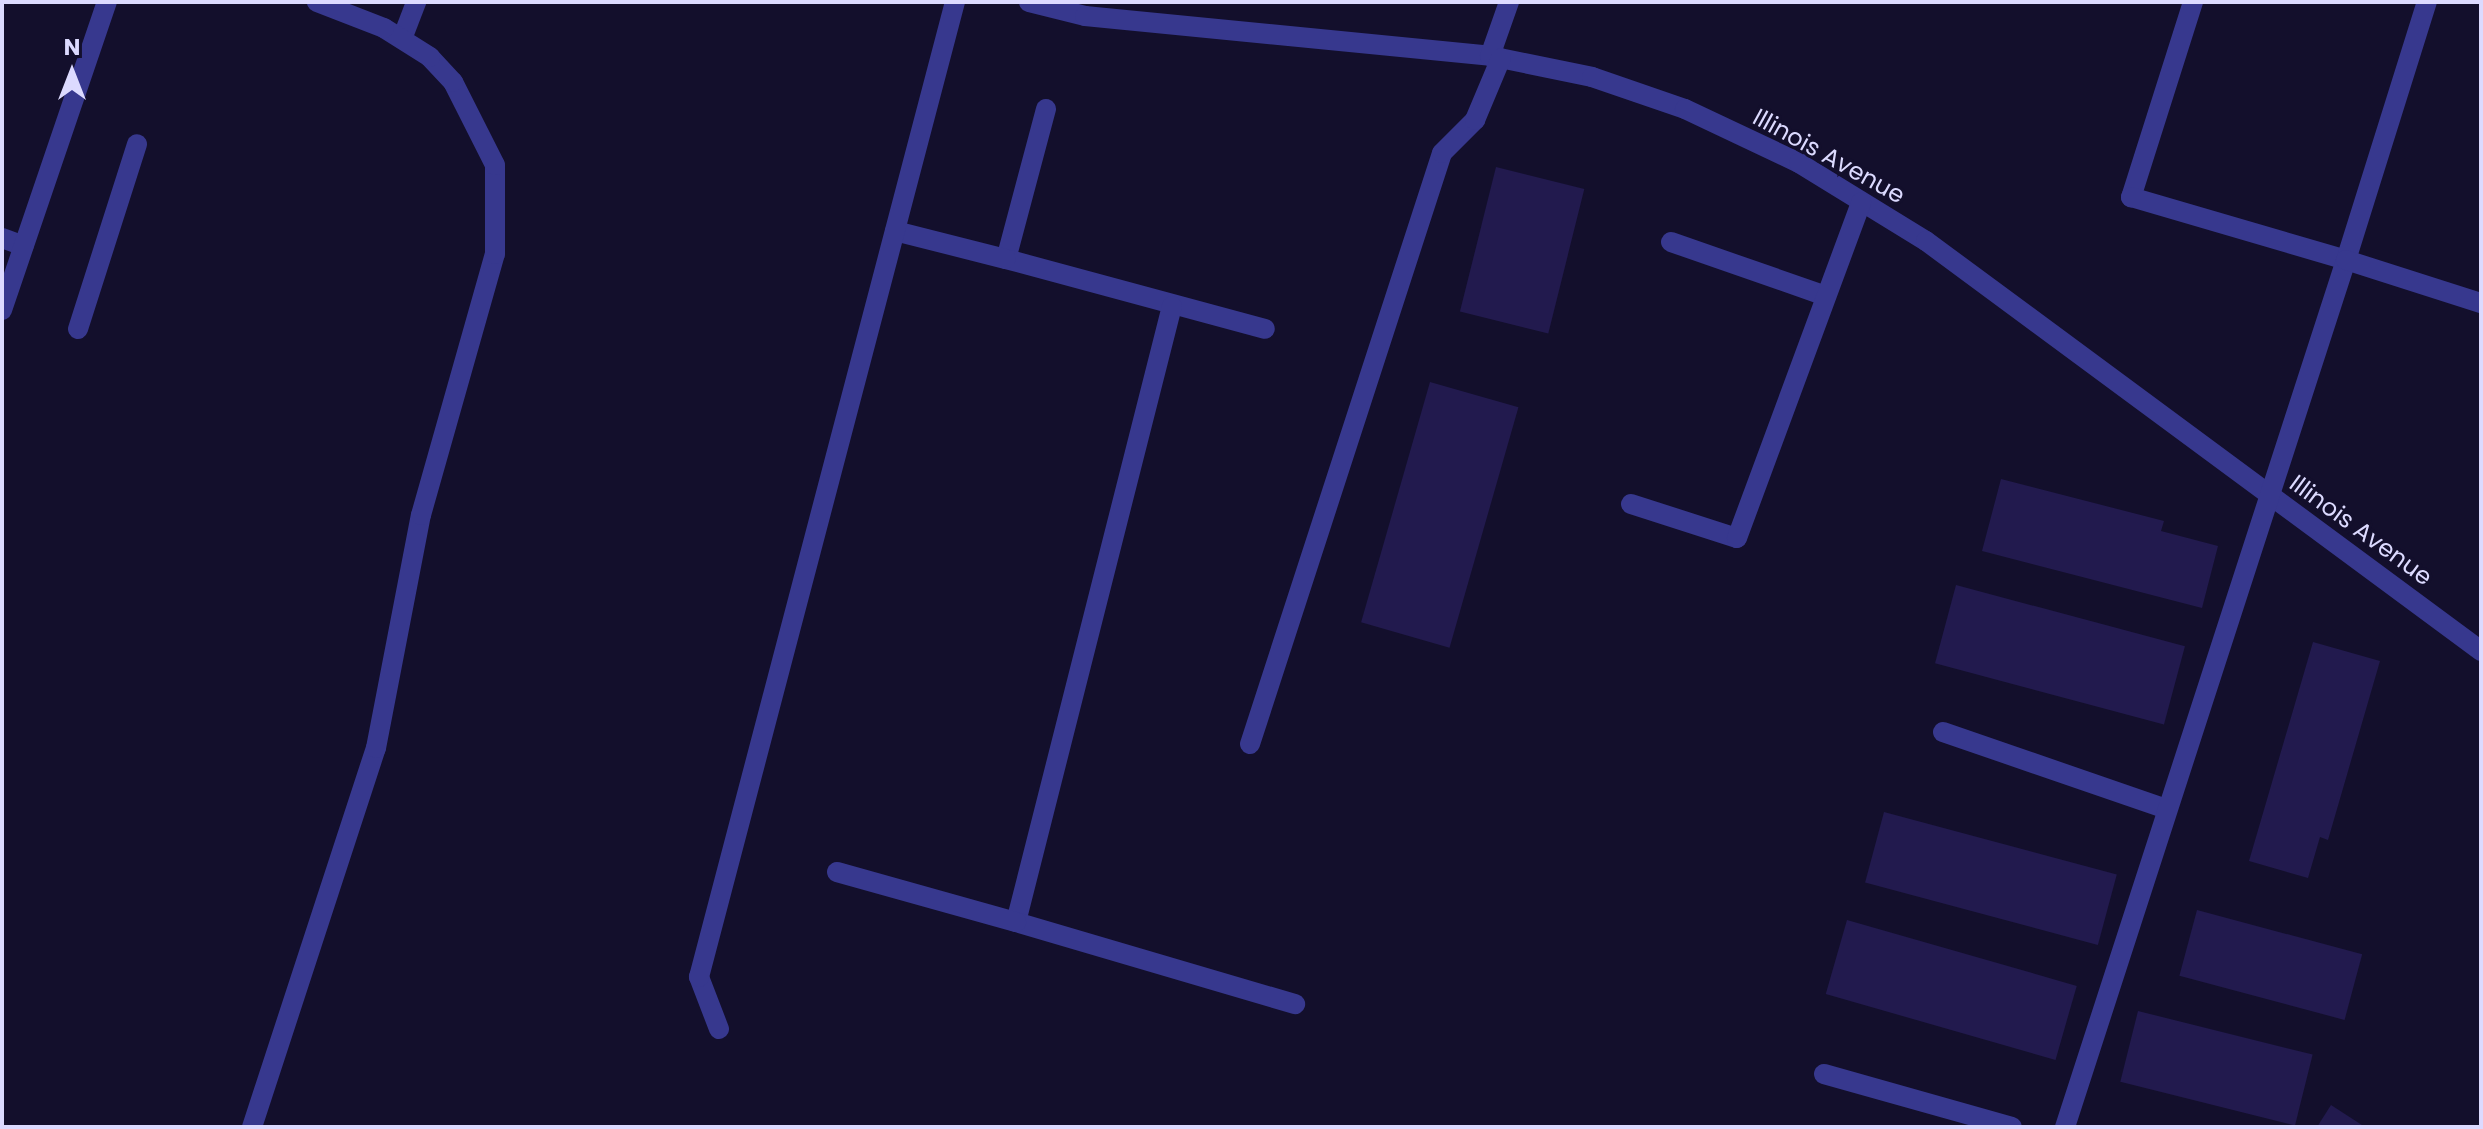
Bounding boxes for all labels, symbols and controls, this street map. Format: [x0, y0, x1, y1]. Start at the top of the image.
north arrow [32, 32, 112, 112]
text: N [64, 32, 80, 63]
street label: Illinois Avenue [1748, 102, 1910, 210]
street label: Illinois Avenue [2284, 469, 2438, 591]

